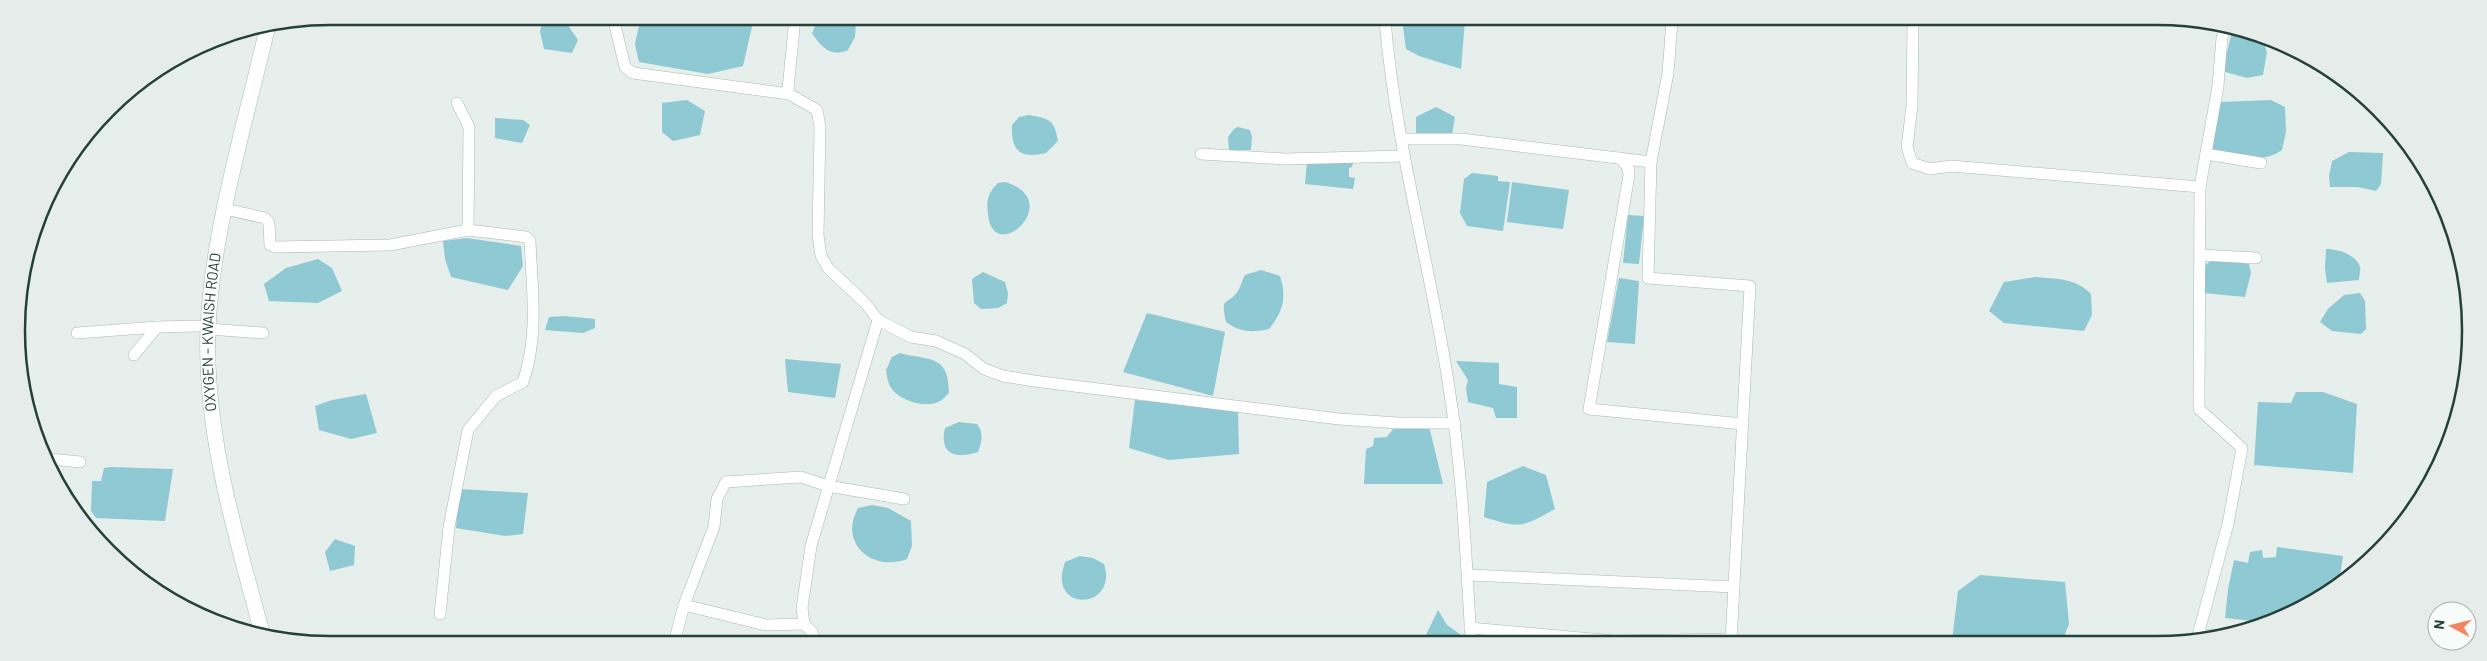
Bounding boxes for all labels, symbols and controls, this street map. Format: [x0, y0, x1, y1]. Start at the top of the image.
street label: OXYGEN - KWAISH ROAD [198, 252, 224, 413]
north arrow [2427, 601, 2477, 651]
text: N [2430, 619, 2448, 630]

